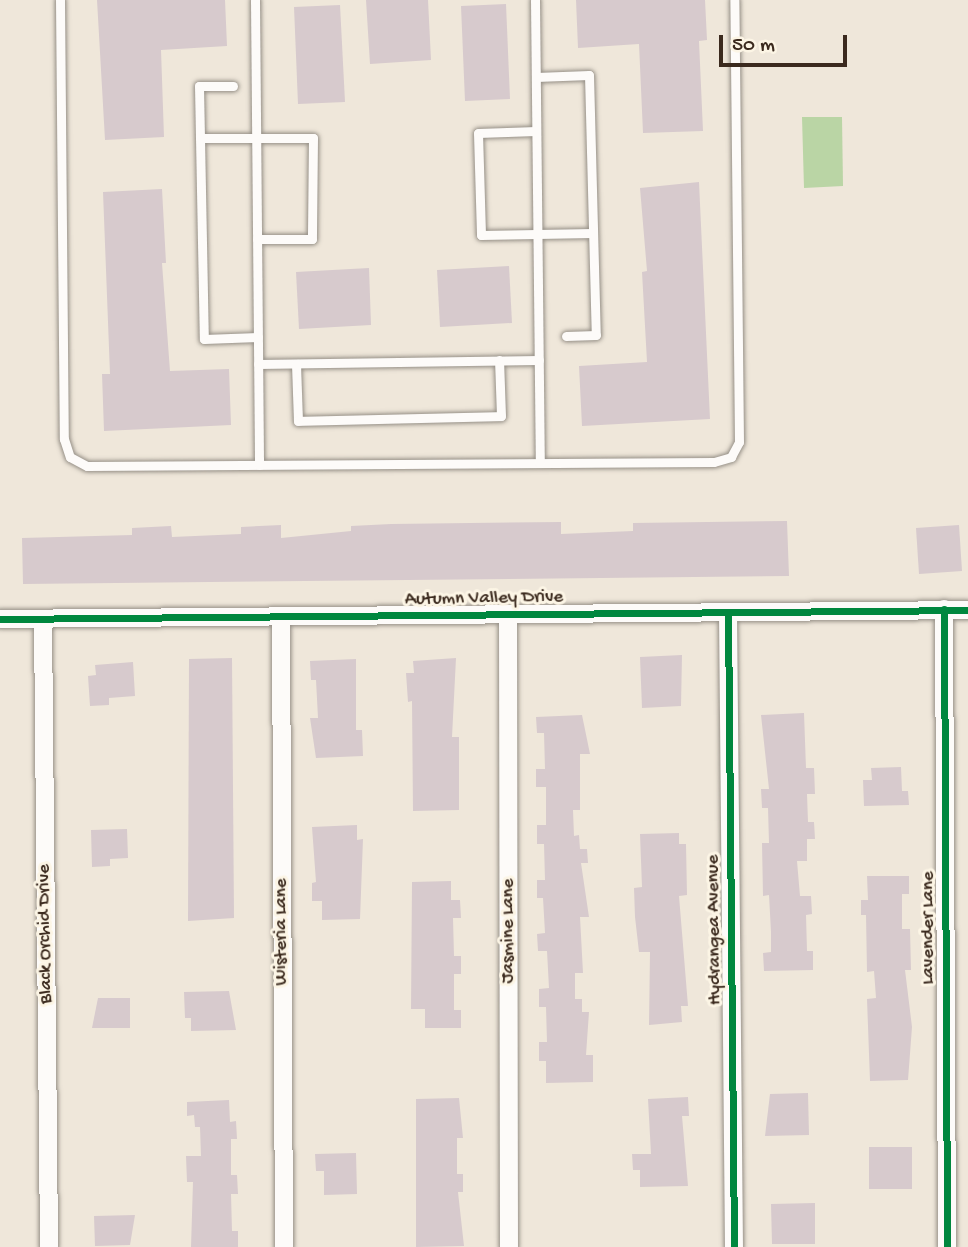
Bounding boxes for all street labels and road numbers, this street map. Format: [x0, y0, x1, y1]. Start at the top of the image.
street label: Autumn Valley Drive [405, 586, 563, 612]
street label: Hydrangea Avenue [702, 855, 728, 1005]
street label: Black Orchid Drive [33, 864, 59, 1004]
street label: Lavender Lane [918, 871, 940, 985]
street label: Wisteria Lane [271, 878, 293, 986]
street label: Jasmine Lane [498, 879, 520, 983]

